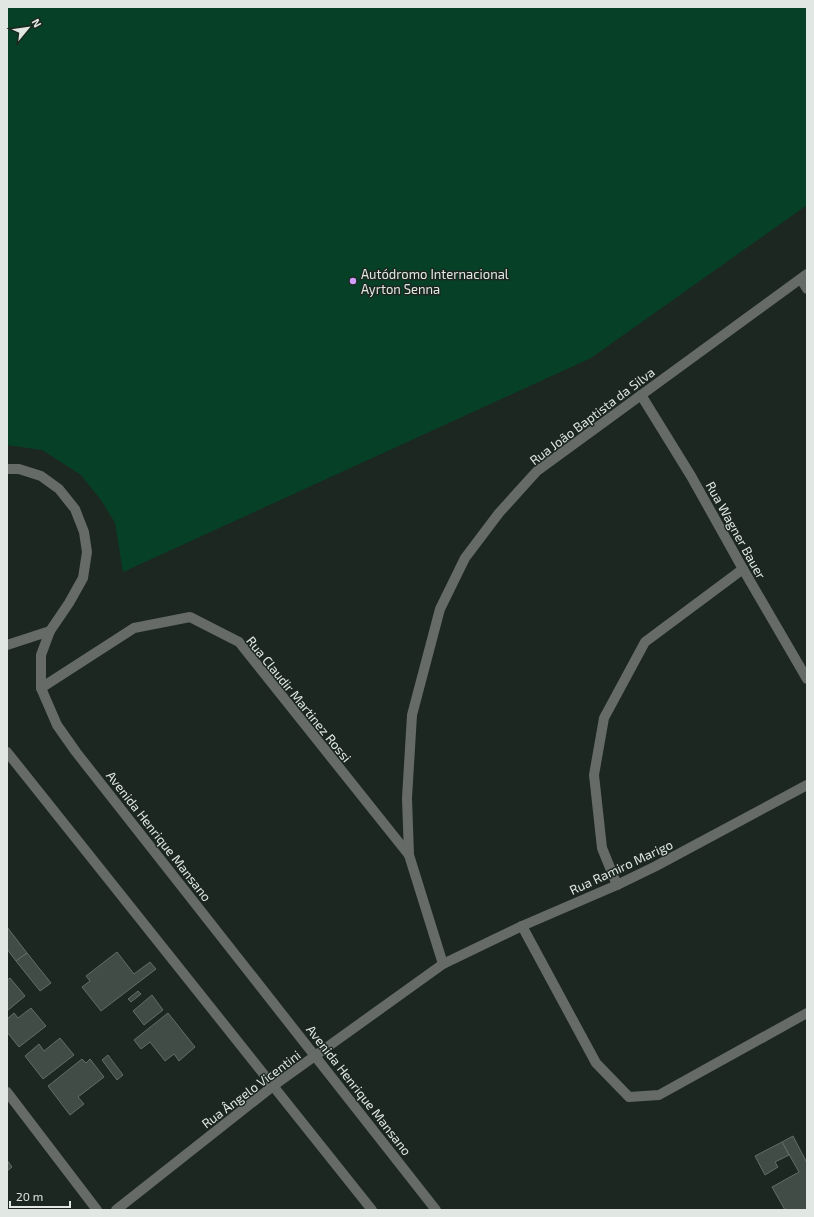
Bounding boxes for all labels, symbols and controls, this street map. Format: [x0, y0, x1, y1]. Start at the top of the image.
north arrow [8, 8, 48, 48]
text: N [30, 16, 45, 30]
place label: Autódromo Internacional Ayrton Senna [361, 266, 509, 297]
marker: Autódromo Internacional Ayrton Senna [348, 276, 358, 286]
street label: Rua João Baptista da Silva [526, 364, 658, 468]
street label: Rua Wagner Bauer [703, 478, 769, 582]
street label: Rua Claudir Martinez Rossi [243, 633, 355, 765]
street label: Avenida Henrique Mansano [103, 768, 215, 904]
street label: Rua Ramiro Marigo [567, 836, 675, 898]
street label: Avenida Henrique Mansano [303, 1022, 415, 1158]
street label: Rua Ângelo Vicentini [198, 1047, 304, 1131]
scale bar [10, 1183, 70, 1209]
text: 20 m [16, 1189, 43, 1203]

